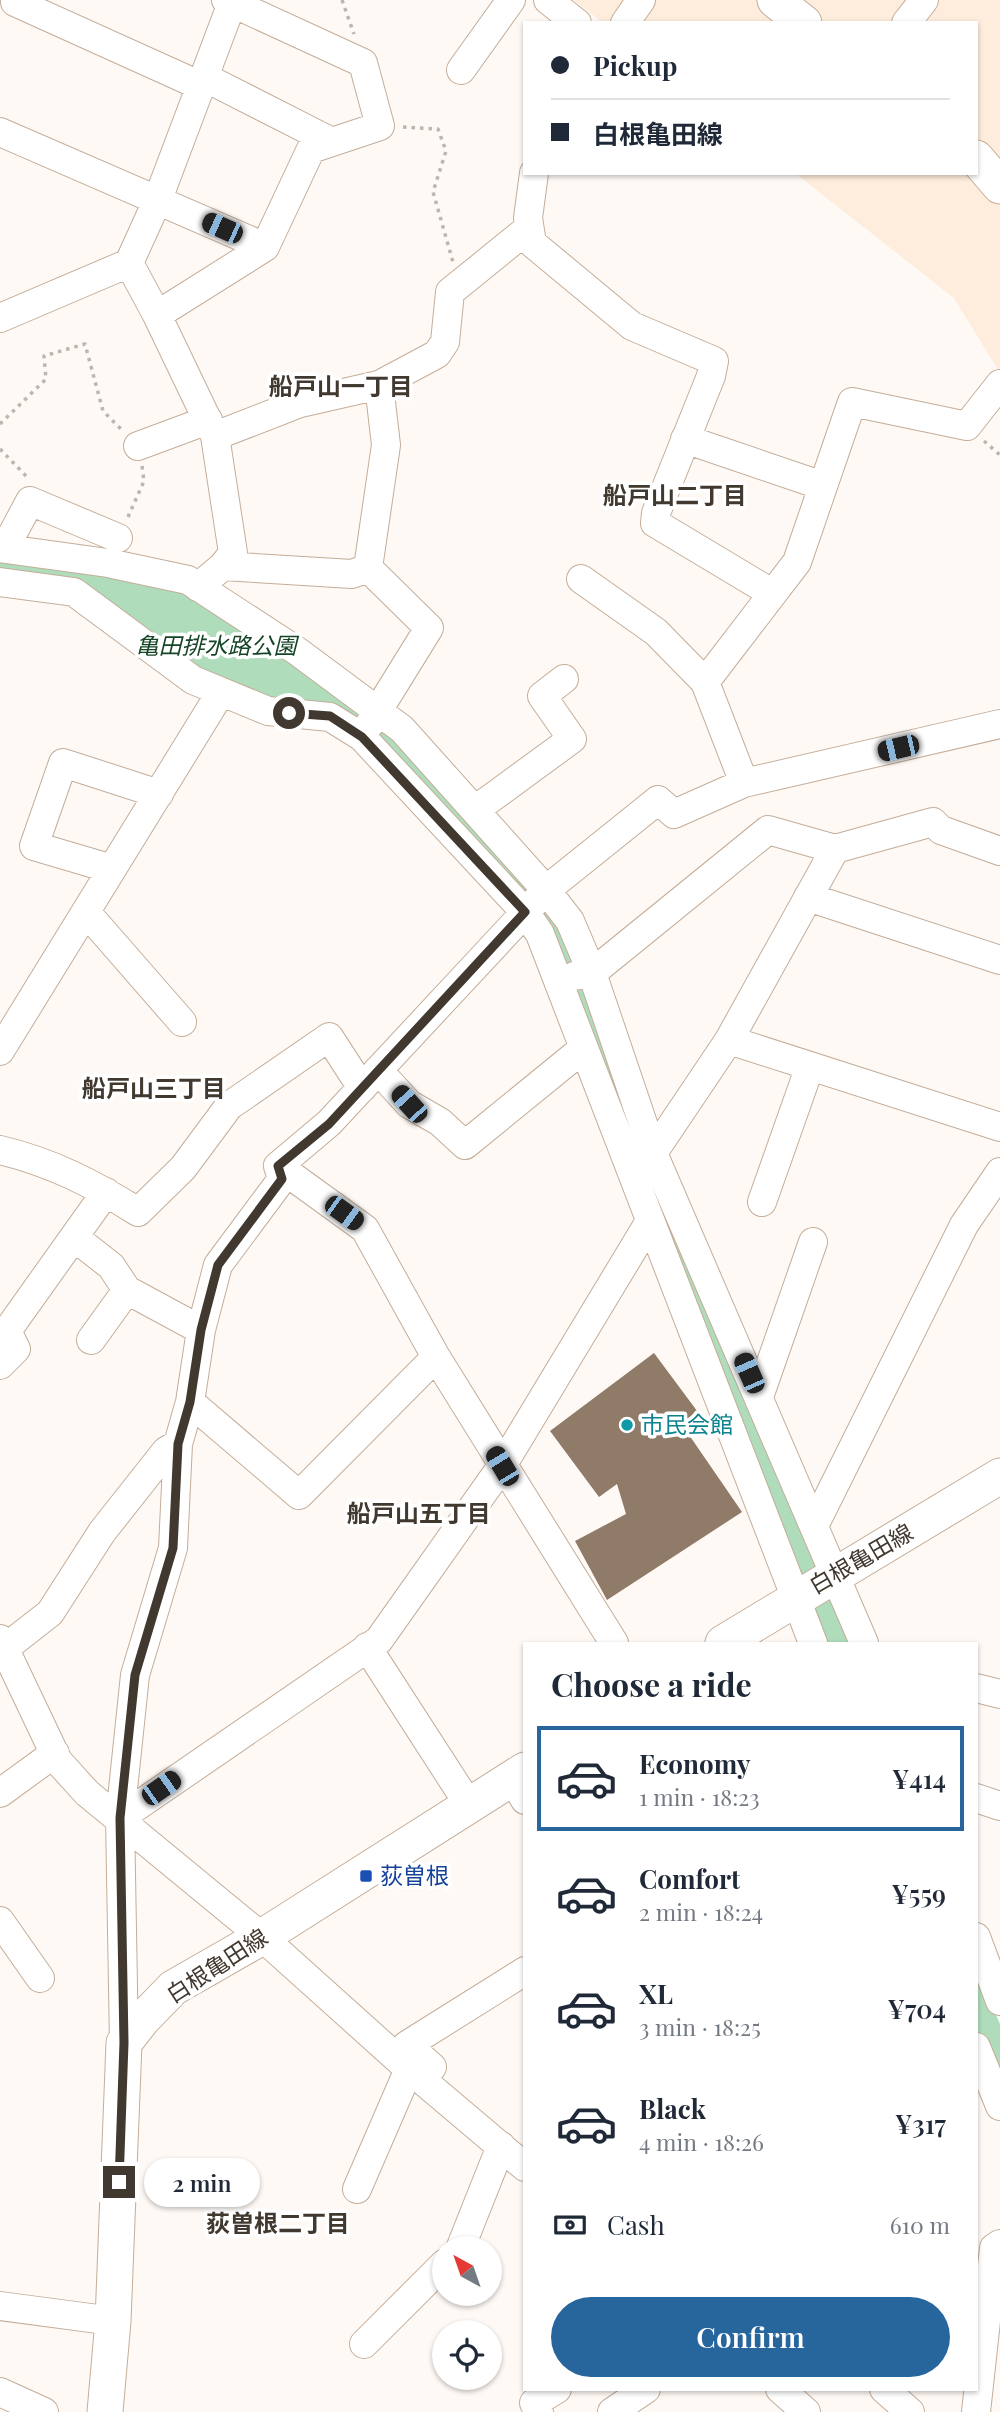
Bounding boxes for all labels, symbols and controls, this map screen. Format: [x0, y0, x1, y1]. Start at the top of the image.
text: Pickup [593, 48, 677, 83]
text: 白根亀田線 [593, 116, 723, 151]
car [199, 210, 246, 246]
district label: 船戸山一丁目 [269, 369, 413, 401]
district label: 船戸山二丁目 [603, 478, 747, 510]
park label: 亀田排水路公園 [136, 629, 300, 660]
route start [273, 697, 305, 729]
car [876, 733, 921, 763]
district label: 船戸山三丁目 [82, 1071, 226, 1103]
car [388, 1081, 431, 1127]
car [321, 1192, 368, 1234]
car [731, 1350, 768, 1396]
place label: 市民会館 [641, 1408, 733, 1439]
marker: 市民会館 [619, 1417, 635, 1433]
car [483, 1443, 522, 1489]
district label: 船戸山五丁目 [347, 1496, 491, 1528]
street label: 白根亀田線 [803, 1516, 918, 1600]
text: Choose a ride [551, 1662, 752, 1705]
text: Economy [639, 1746, 750, 1781]
icon: car [555, 1747, 618, 1810]
text: ¥414 [892, 1761, 946, 1796]
car [138, 1767, 185, 1809]
text: 1 min · 18:23 [639, 1781, 760, 1812]
place label: 荻曽根 [380, 1859, 449, 1890]
text: Comfort [639, 1861, 740, 1896]
icon: car [555, 1862, 618, 1925]
marker: 荻曽根 [358, 1868, 374, 1884]
text: ¥559 [892, 1876, 946, 1911]
text: 2 min · 18:24 [639, 1896, 763, 1927]
street label: 白根亀田線 [160, 1920, 273, 2009]
text: XL [639, 1976, 673, 2011]
icon: car [555, 1977, 618, 2040]
text: ¥704 [888, 1991, 946, 2026]
text: 3 min · 18:25 [639, 2011, 761, 2042]
text: Black [639, 2091, 706, 2126]
icon: car [555, 2092, 618, 2155]
text: ¥317 [895, 2106, 946, 2141]
text: 4 min · 18:26 [639, 2126, 764, 2157]
callout: 2 min [144, 2158, 259, 2206]
route end [103, 2166, 135, 2198]
text: 2 min [173, 2167, 231, 2198]
district label: 荻曽根二丁目 [206, 2206, 350, 2238]
icon: cash [551, 2206, 589, 2244]
text: Cash [607, 2207, 665, 2242]
text: 610 m [890, 2209, 950, 2240]
north arrow [432, 2236, 502, 2306]
map controls [432, 2236, 502, 2390]
button: Confirm [551, 2297, 950, 2377]
button: locate [432, 2320, 502, 2390]

